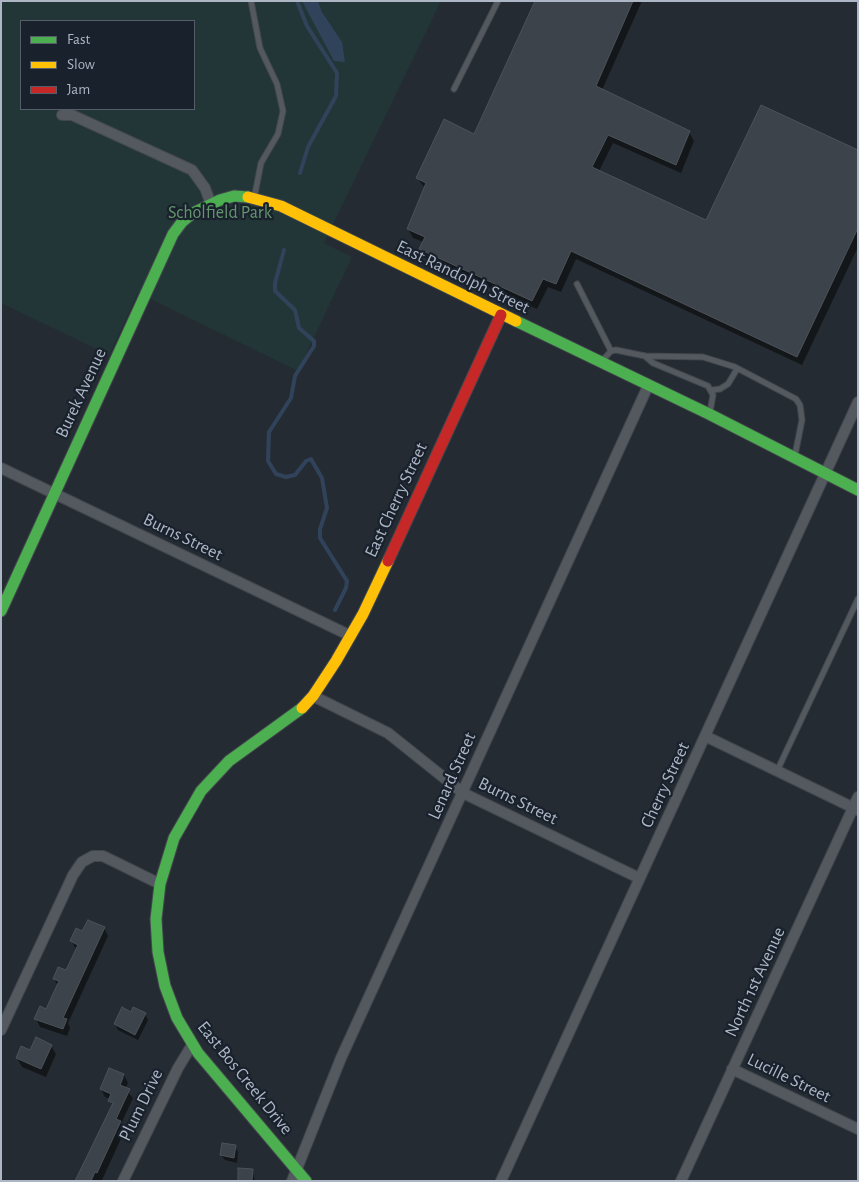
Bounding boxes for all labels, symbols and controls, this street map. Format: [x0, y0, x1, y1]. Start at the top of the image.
legend [20, 20, 195, 110]
text: Fast [67, 32, 90, 47]
text: Slow [67, 57, 95, 72]
text: Jam [67, 82, 90, 97]
park label: Scholfield Park [168, 202, 272, 224]
street label: East Randolph Street [393, 235, 533, 319]
street label: Burek Avenue [51, 345, 111, 441]
street label: East Cherry Street [360, 439, 432, 561]
street label: Burns Street [140, 508, 226, 566]
street label: Lenard Street [423, 729, 481, 823]
street label: Cherry Street [636, 739, 694, 831]
street label: Burns Street [475, 772, 561, 830]
street label: North 1st Avenue [720, 924, 790, 1040]
street label: East Bos Creek Drive [193, 1017, 297, 1139]
street label: Lucille Street [744, 1048, 834, 1108]
street label: Plum Drive [114, 1065, 168, 1145]

